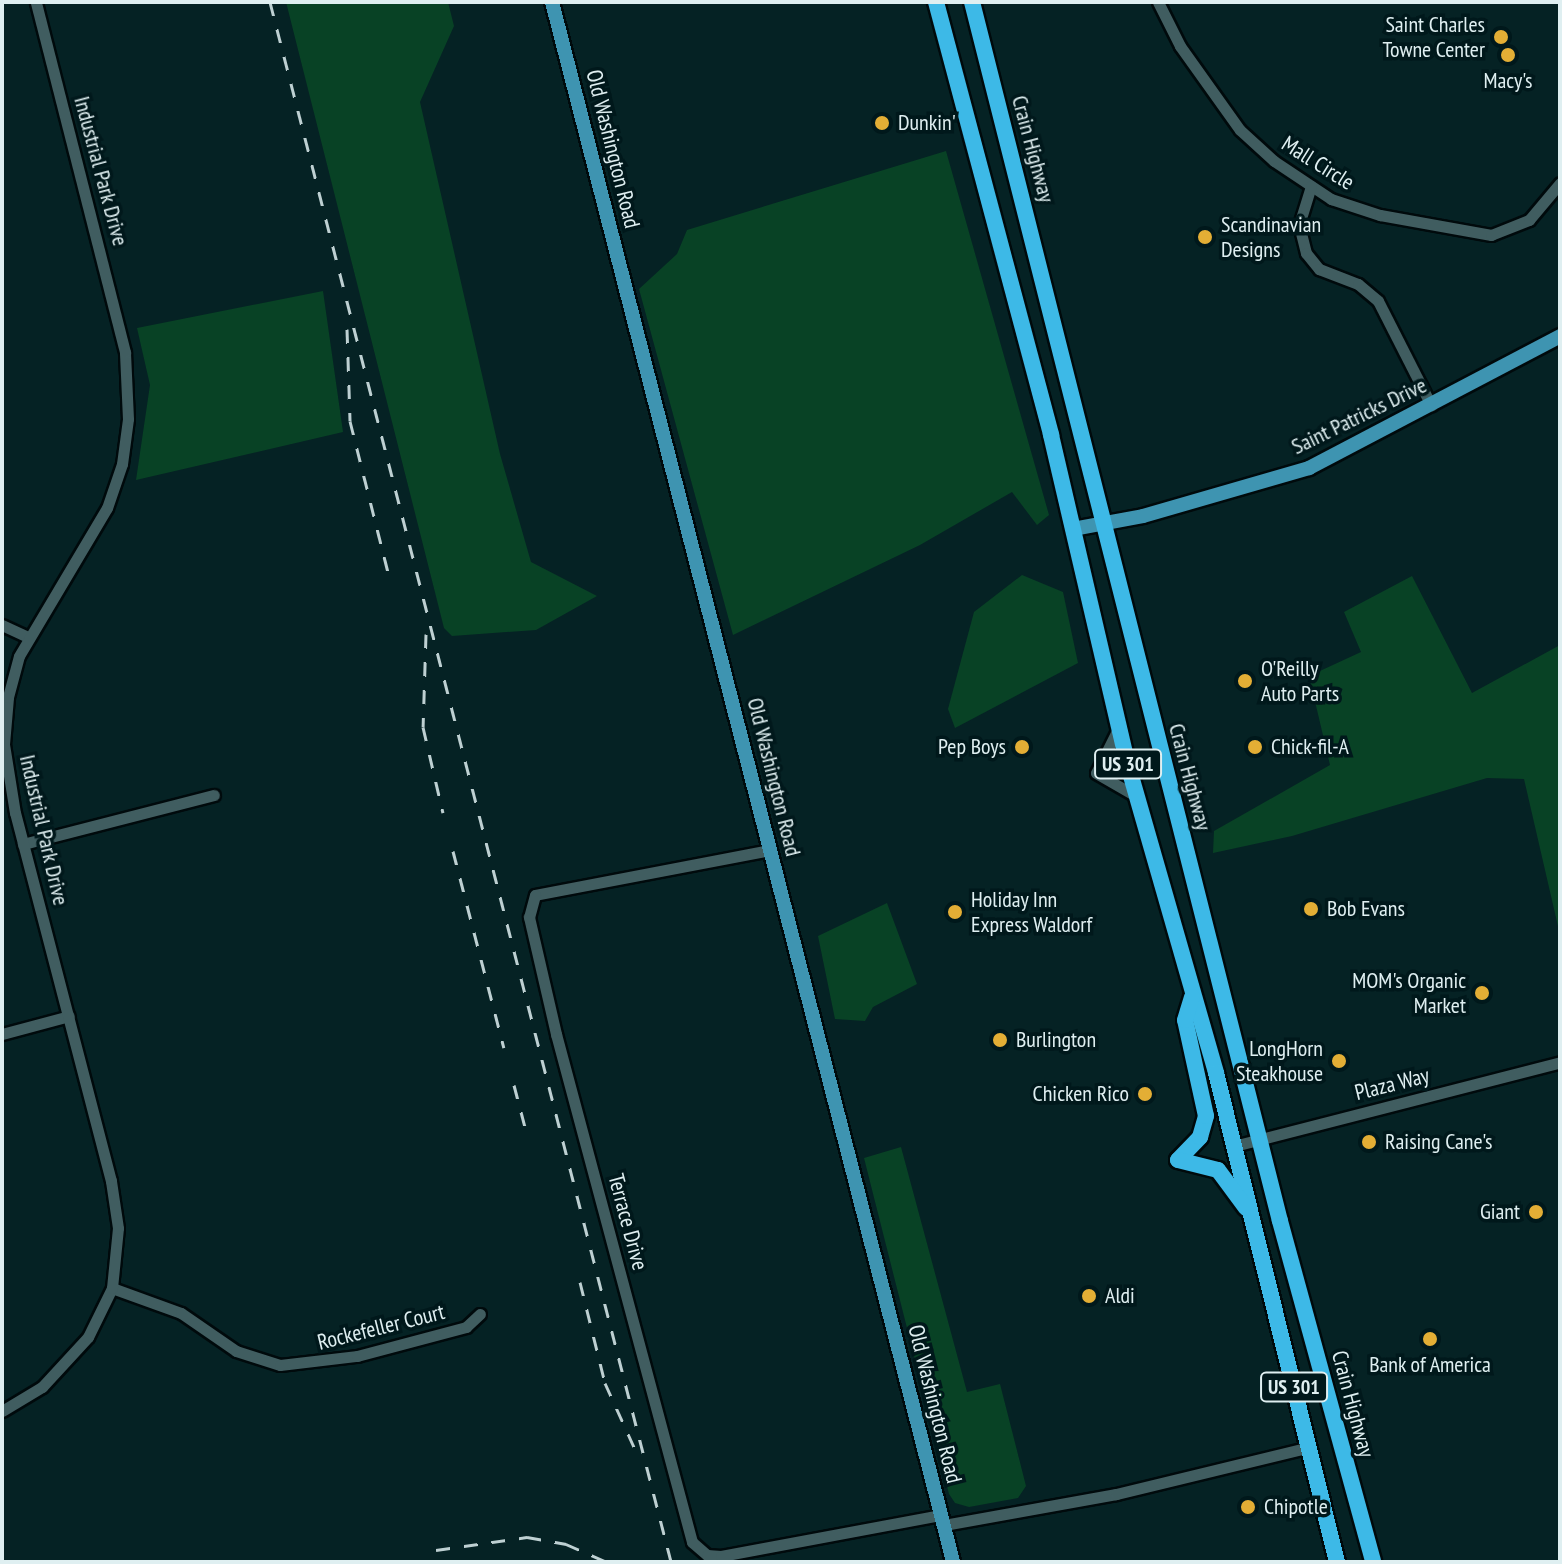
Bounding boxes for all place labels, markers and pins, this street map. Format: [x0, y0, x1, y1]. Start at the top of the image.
place label: Saint Charles Towne Center [1383, 11, 1485, 62]
marker: Saint Charles Towne Center [1492, 28, 1510, 46]
marker: Macy's [1499, 46, 1517, 64]
place label: Macy's [1484, 68, 1532, 94]
place label: Dunkin' [898, 110, 956, 136]
marker: Dunkin' [873, 114, 891, 132]
place label: Scandinavian Designs [1221, 211, 1321, 262]
marker: Scandinavian Designs [1196, 228, 1214, 246]
place label: O'Reilly Auto Parts [1261, 655, 1339, 706]
marker: O'Reilly Auto Parts [1236, 672, 1254, 690]
place label: Pep Boys [938, 734, 1006, 760]
place label: Chick-fil-A [1271, 734, 1349, 760]
marker: Pep Boys [1013, 738, 1031, 756]
marker: Chick-fil-A [1246, 738, 1264, 756]
place label: Holiday Inn Express Waldorf [971, 886, 1092, 938]
place label: Bob Evans [1327, 896, 1405, 922]
marker: Bob Evans [1302, 900, 1320, 918]
marker: Holiday Inn Express Waldorf [946, 903, 964, 921]
place label: MOM's Organic Market [1352, 967, 1466, 1018]
marker: MOM's Organic Market [1473, 984, 1491, 1002]
place label: Burlington [1016, 1027, 1096, 1053]
marker: Burlington [991, 1031, 1009, 1049]
place label: LongHorn Steakhouse [1236, 1035, 1323, 1086]
marker: LongHorn Steakhouse [1330, 1052, 1348, 1070]
place label: Chicken Rico [1033, 1081, 1129, 1107]
marker: Chicken Rico [1136, 1085, 1154, 1103]
place label: Raising Cane's [1385, 1129, 1492, 1155]
marker: Raising Cane's [1360, 1133, 1378, 1151]
place label: Giant [1480, 1199, 1520, 1225]
marker: Giant [1527, 1203, 1545, 1221]
place label: Aldi [1105, 1283, 1135, 1309]
marker: Aldi [1080, 1287, 1098, 1305]
marker: Bank of America [1421, 1330, 1439, 1348]
place label: Bank of America [1369, 1352, 1491, 1378]
place label: Chipotle [1264, 1494, 1328, 1520]
marker: Chipotle [1239, 1498, 1257, 1516]

